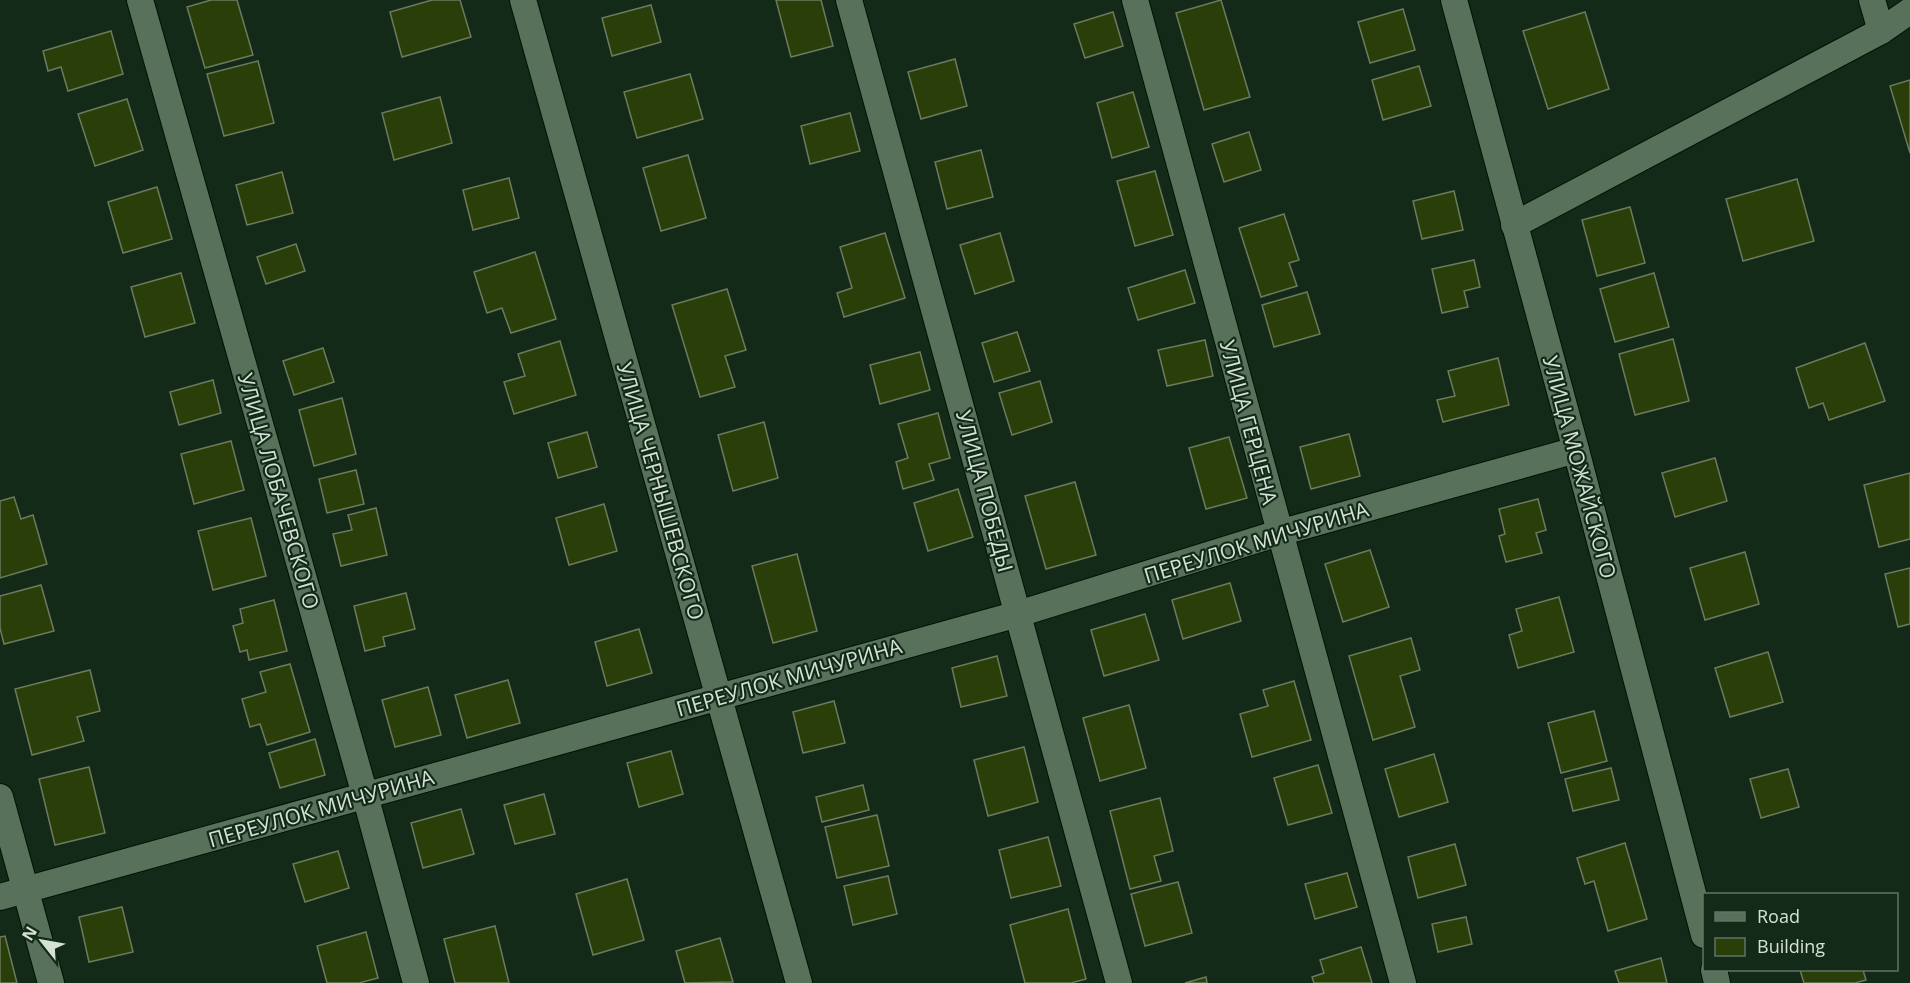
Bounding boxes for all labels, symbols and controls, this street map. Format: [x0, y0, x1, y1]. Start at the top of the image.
street label: УЛИЦА ГЕРЦЕНА [1214, 337, 1285, 508]
street label: УЛИЦА МОЖАЙСКОГО [1537, 352, 1623, 582]
street label: УЛИЦА ЧЕРНЫШЕВСКОГО [611, 359, 711, 623]
street label: УЛИЦА ЛОБАЧЕВСКОГО [232, 370, 326, 612]
street label: УЛИЦА ПОБЕДЫ [950, 407, 1020, 575]
street label: ПЕРЕУЛОК МИЧУРИНА [1140, 494, 1372, 589]
street label: ПЕРЕУЛОК МИЧУРИНА [673, 631, 906, 723]
street label: ПЕРЕУЛОК МИЧУРИНА [205, 762, 438, 854]
legend [1703, 893, 1898, 971]
text: Road [1757, 904, 1800, 928]
north arrow [12, 911, 72, 971]
text: N [16, 922, 42, 945]
text: Building [1757, 934, 1825, 958]

